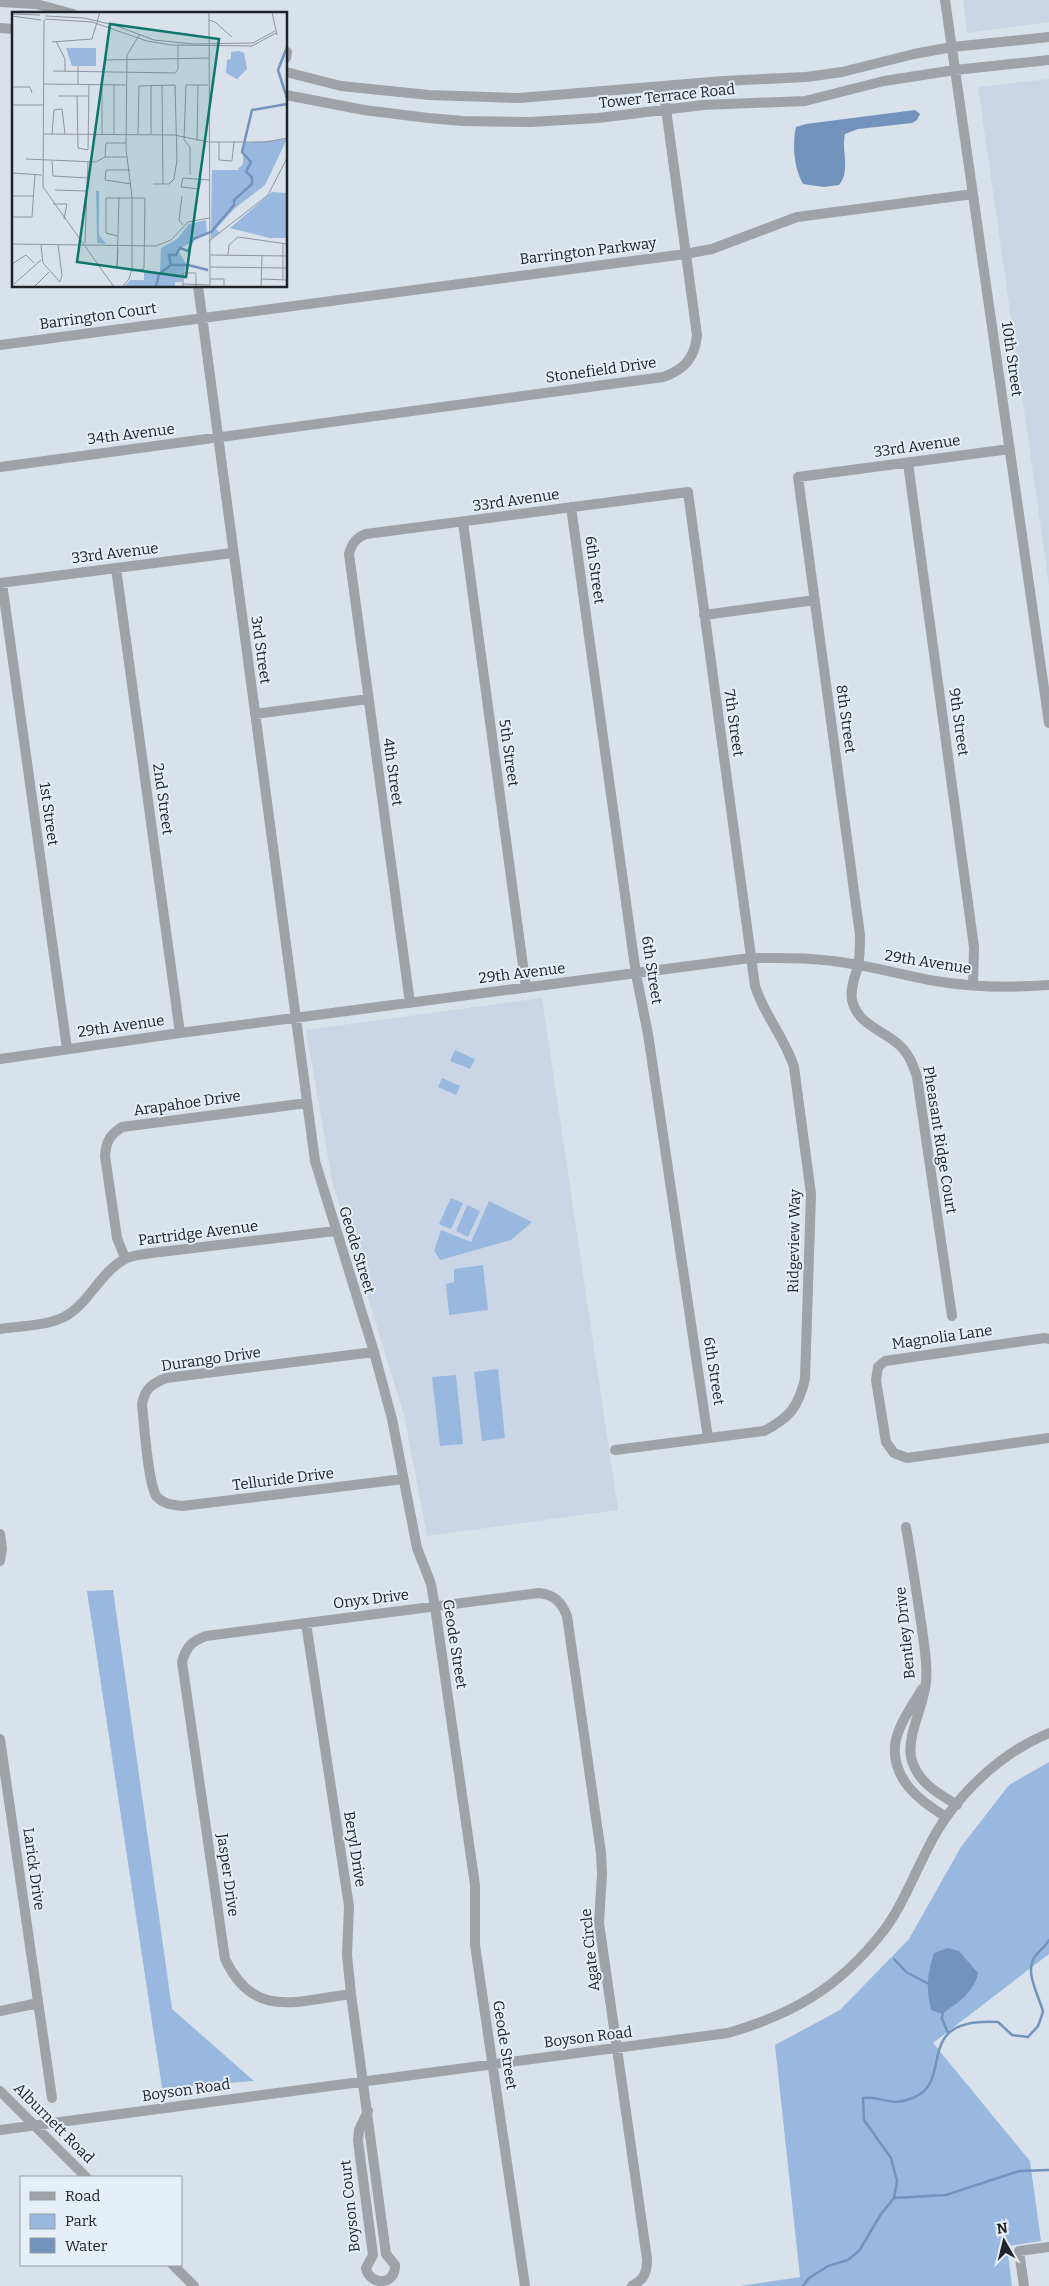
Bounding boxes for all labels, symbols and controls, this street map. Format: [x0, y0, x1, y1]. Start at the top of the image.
inset map [12, 12, 288, 288]
street label: Tower Terrace Road [598, 80, 736, 112]
street label: Barrington Parkway [519, 234, 658, 268]
street label: Barrington Court [38, 299, 158, 333]
street label: 10th Street [998, 320, 1026, 398]
street label: Stonefield Drive [544, 353, 658, 387]
street label: 34th Avenue [86, 420, 176, 448]
street label: 33rd Avenue [872, 431, 962, 461]
street label: 33rd Avenue [471, 485, 561, 515]
street label: 6th Street [581, 535, 609, 606]
street label: 33rd Avenue [71, 539, 159, 567]
street label: 3rd Street [247, 615, 275, 686]
street label: 8th Street [832, 684, 860, 755]
street label: 9th Street [945, 687, 973, 758]
street label: 7th Street [720, 688, 748, 758]
street label: 5th Street [495, 718, 523, 788]
street label: 4th Street [379, 737, 407, 808]
street label: 2nd Street [149, 762, 177, 836]
street label: 1st Street [36, 781, 62, 848]
street label: 6th Street [638, 935, 666, 1006]
street label: 29th Avenue [883, 946, 973, 978]
street label: 29th Avenue [478, 959, 566, 987]
street label: 29th Avenue [77, 1011, 165, 1041]
street label: Pheasant Ridge Court [919, 1065, 961, 1216]
street label: Arapahoe Drive [132, 1087, 242, 1119]
street label: Ridgeview Way [784, 1189, 804, 1293]
street label: Geode Street [335, 1204, 379, 1296]
street label: Partridge Avenue [137, 1217, 259, 1249]
street label: Magnolia Lane [891, 1321, 993, 1353]
street label: 6th Street [700, 1336, 728, 1407]
street label: Durango Drive [160, 1343, 262, 1375]
street label: Telluride Drive [231, 1464, 335, 1494]
street label: Onyx Drive [332, 1585, 410, 1613]
street label: Bentley Drive [891, 1586, 919, 1680]
street label: Geode Street [439, 1598, 471, 1691]
street label: Beryl Drive [340, 1810, 370, 1888]
street label: Larick Drive [19, 1827, 49, 1911]
street label: Jasper Drive [213, 1831, 243, 1918]
street label: Agate Circle [577, 1908, 603, 1992]
street label: Geode Street [489, 1999, 521, 2092]
street label: Boyson Road [543, 2023, 633, 2051]
street label: Boyson Road [141, 2075, 231, 2105]
street label: Alburnett Road [10, 2079, 98, 2167]
street label: Boyson Court [336, 2158, 364, 2253]
legend [20, 2176, 182, 2266]
text: Road [65, 2187, 100, 2205]
text: Park [65, 2212, 97, 2230]
north arrow [979, 2216, 1029, 2266]
text: N [996, 2219, 1009, 2238]
text: Water [65, 2237, 108, 2255]

